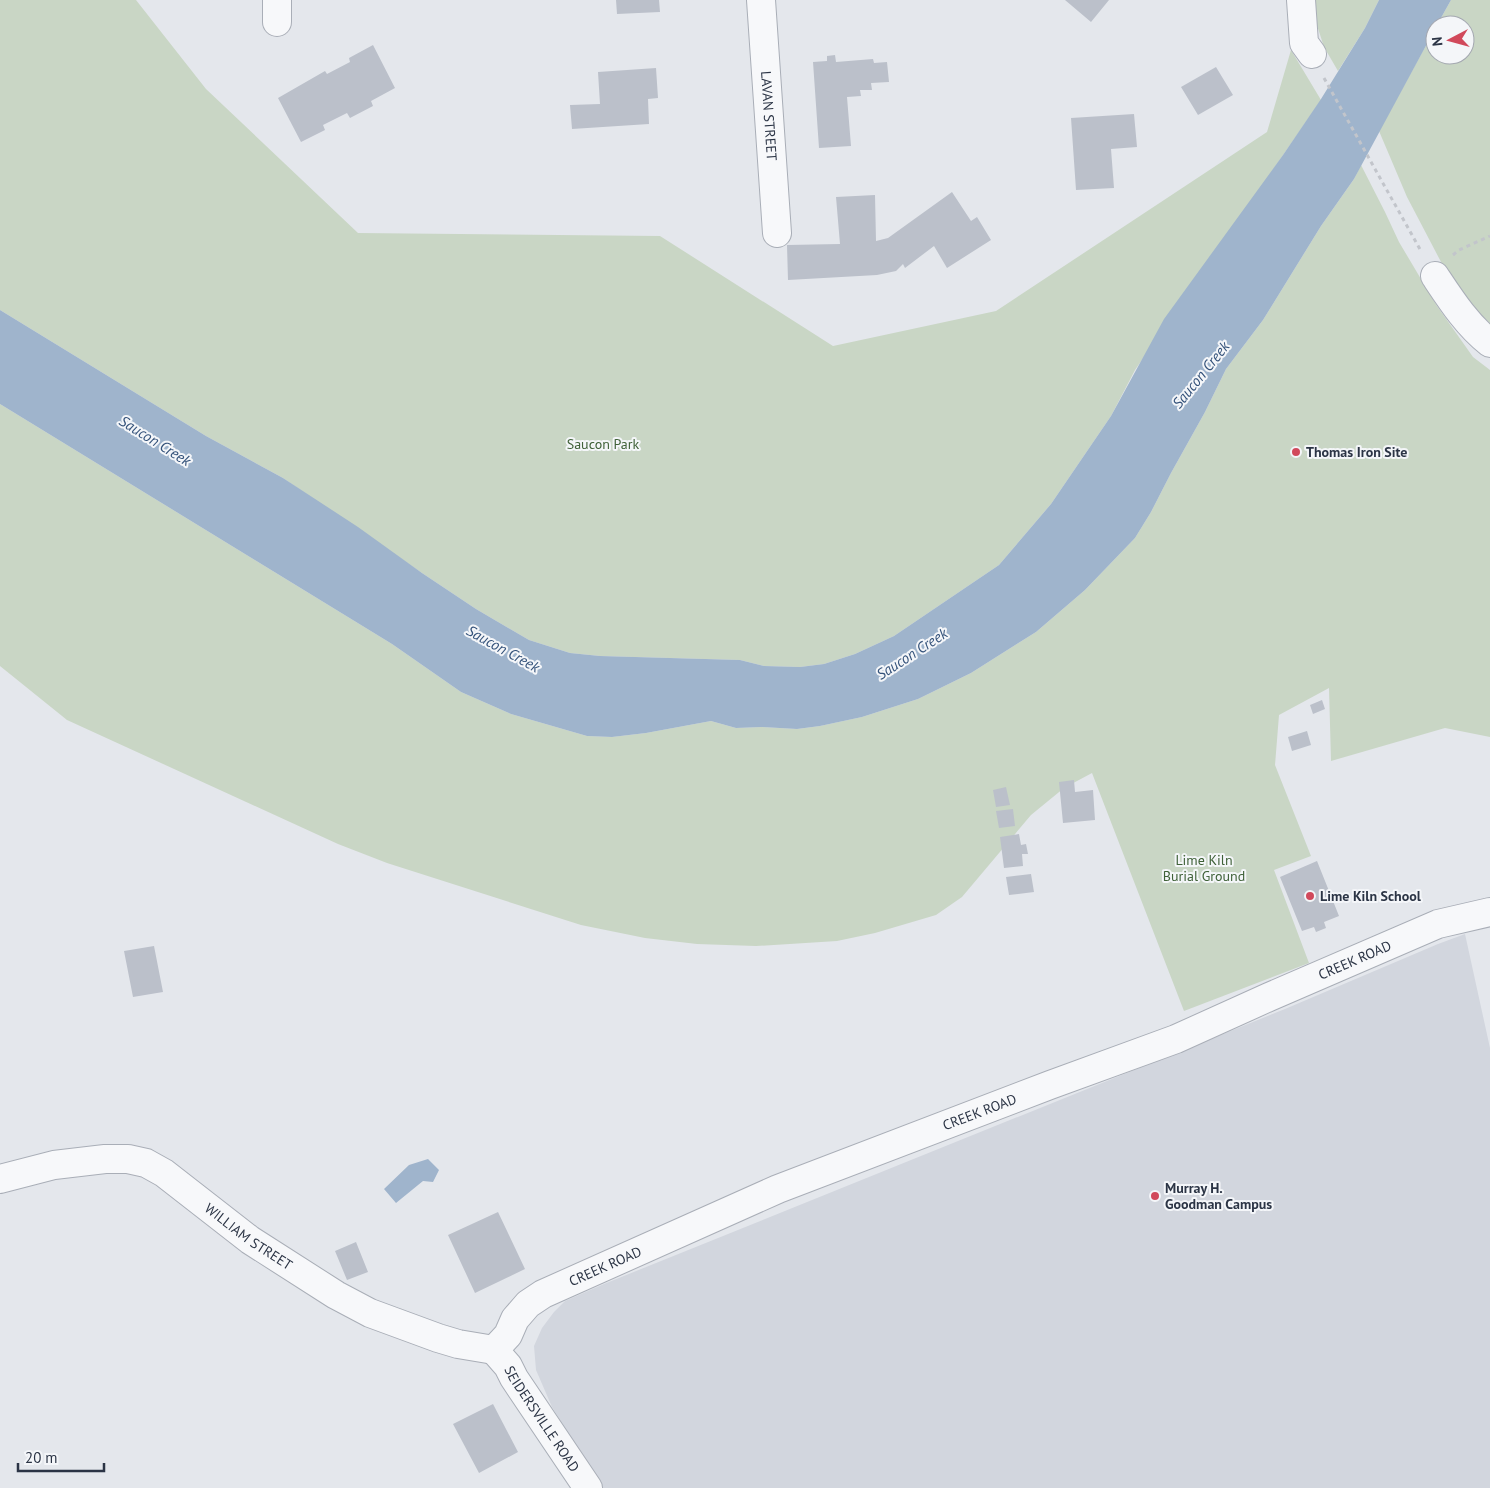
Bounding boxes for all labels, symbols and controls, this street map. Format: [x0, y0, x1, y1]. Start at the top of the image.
north arrow [1425, 15, 1475, 65]
text: N [1428, 36, 1447, 47]
street label: LAVAN STREET [757, 70, 781, 161]
water label: Saucon Creek [1168, 336, 1234, 412]
water label: Saucon Creek [116, 411, 196, 471]
park label: Saucon Park [567, 435, 640, 453]
place label: Thomas Iron Site [1306, 443, 1407, 461]
marker: Thomas Iron Site [1290, 446, 1302, 458]
water label: Saucon Creek [463, 621, 544, 677]
water label: Saucon Creek [873, 623, 952, 684]
park label: Lime Kiln Burial Ground [1163, 851, 1245, 885]
place label: Lime Kiln School [1320, 887, 1422, 905]
marker: Lime Kiln School [1304, 890, 1316, 902]
street label: CREEK ROAD [1316, 936, 1394, 984]
street label: CREEK ROAD [940, 1090, 1019, 1134]
place label: Murray H. Goodman Campus [1165, 1179, 1272, 1213]
marker: Murray H. Goodman Campus [1149, 1190, 1161, 1202]
street label: WILLIAM STREET [201, 1199, 296, 1274]
street label: CREEK ROAD [566, 1242, 644, 1290]
street label: SEIDERSVILLE ROAD [500, 1363, 583, 1475]
scale bar [18, 1440, 104, 1472]
text: 20 m [25, 1448, 58, 1467]

